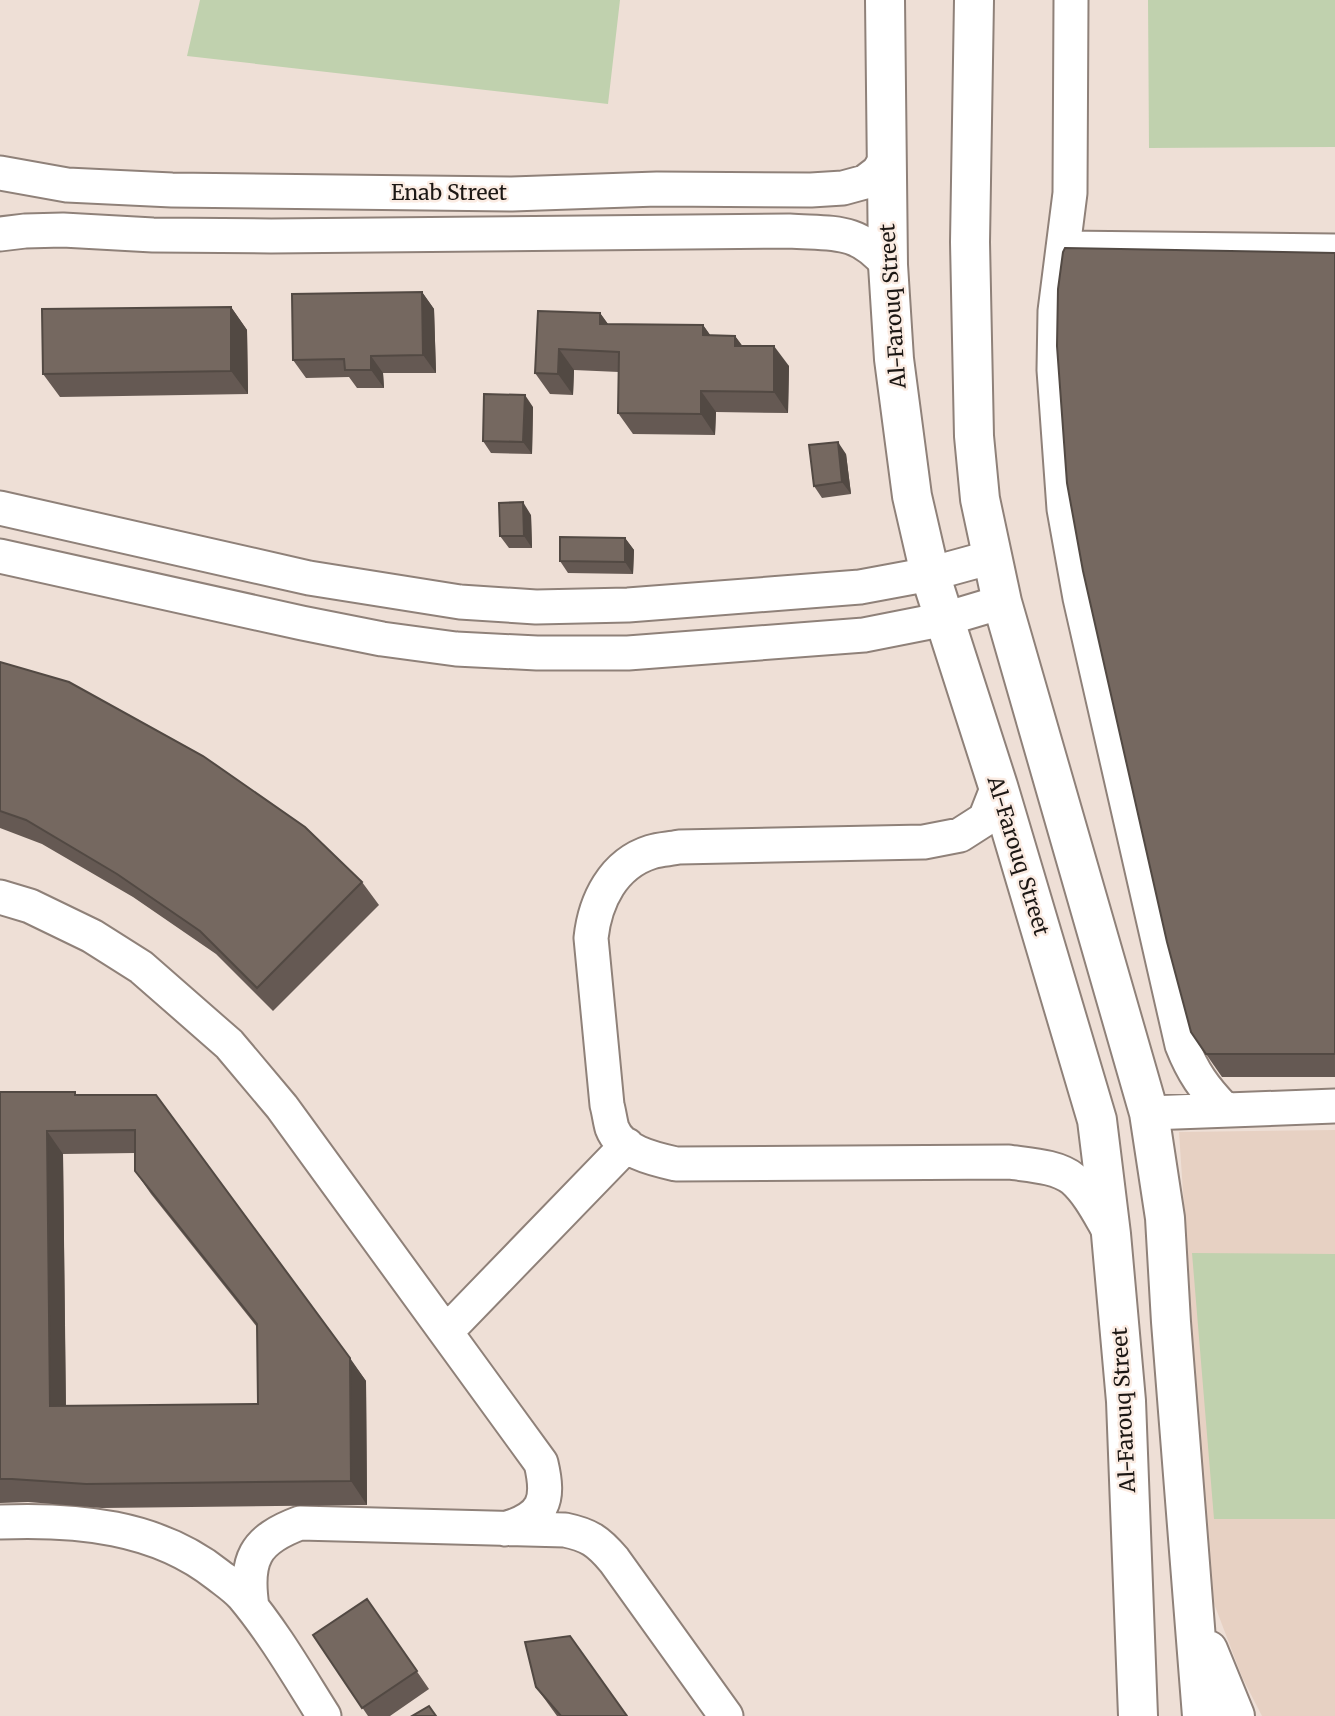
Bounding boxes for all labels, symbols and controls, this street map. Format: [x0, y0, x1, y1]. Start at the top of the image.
street label: Enab Street [391, 179, 507, 206]
street label: Al-Farouq Street [873, 223, 912, 390]
street label: Al-Farouq Street [981, 772, 1056, 939]
street label: Al-Farouq Street [1106, 1327, 1141, 1494]

